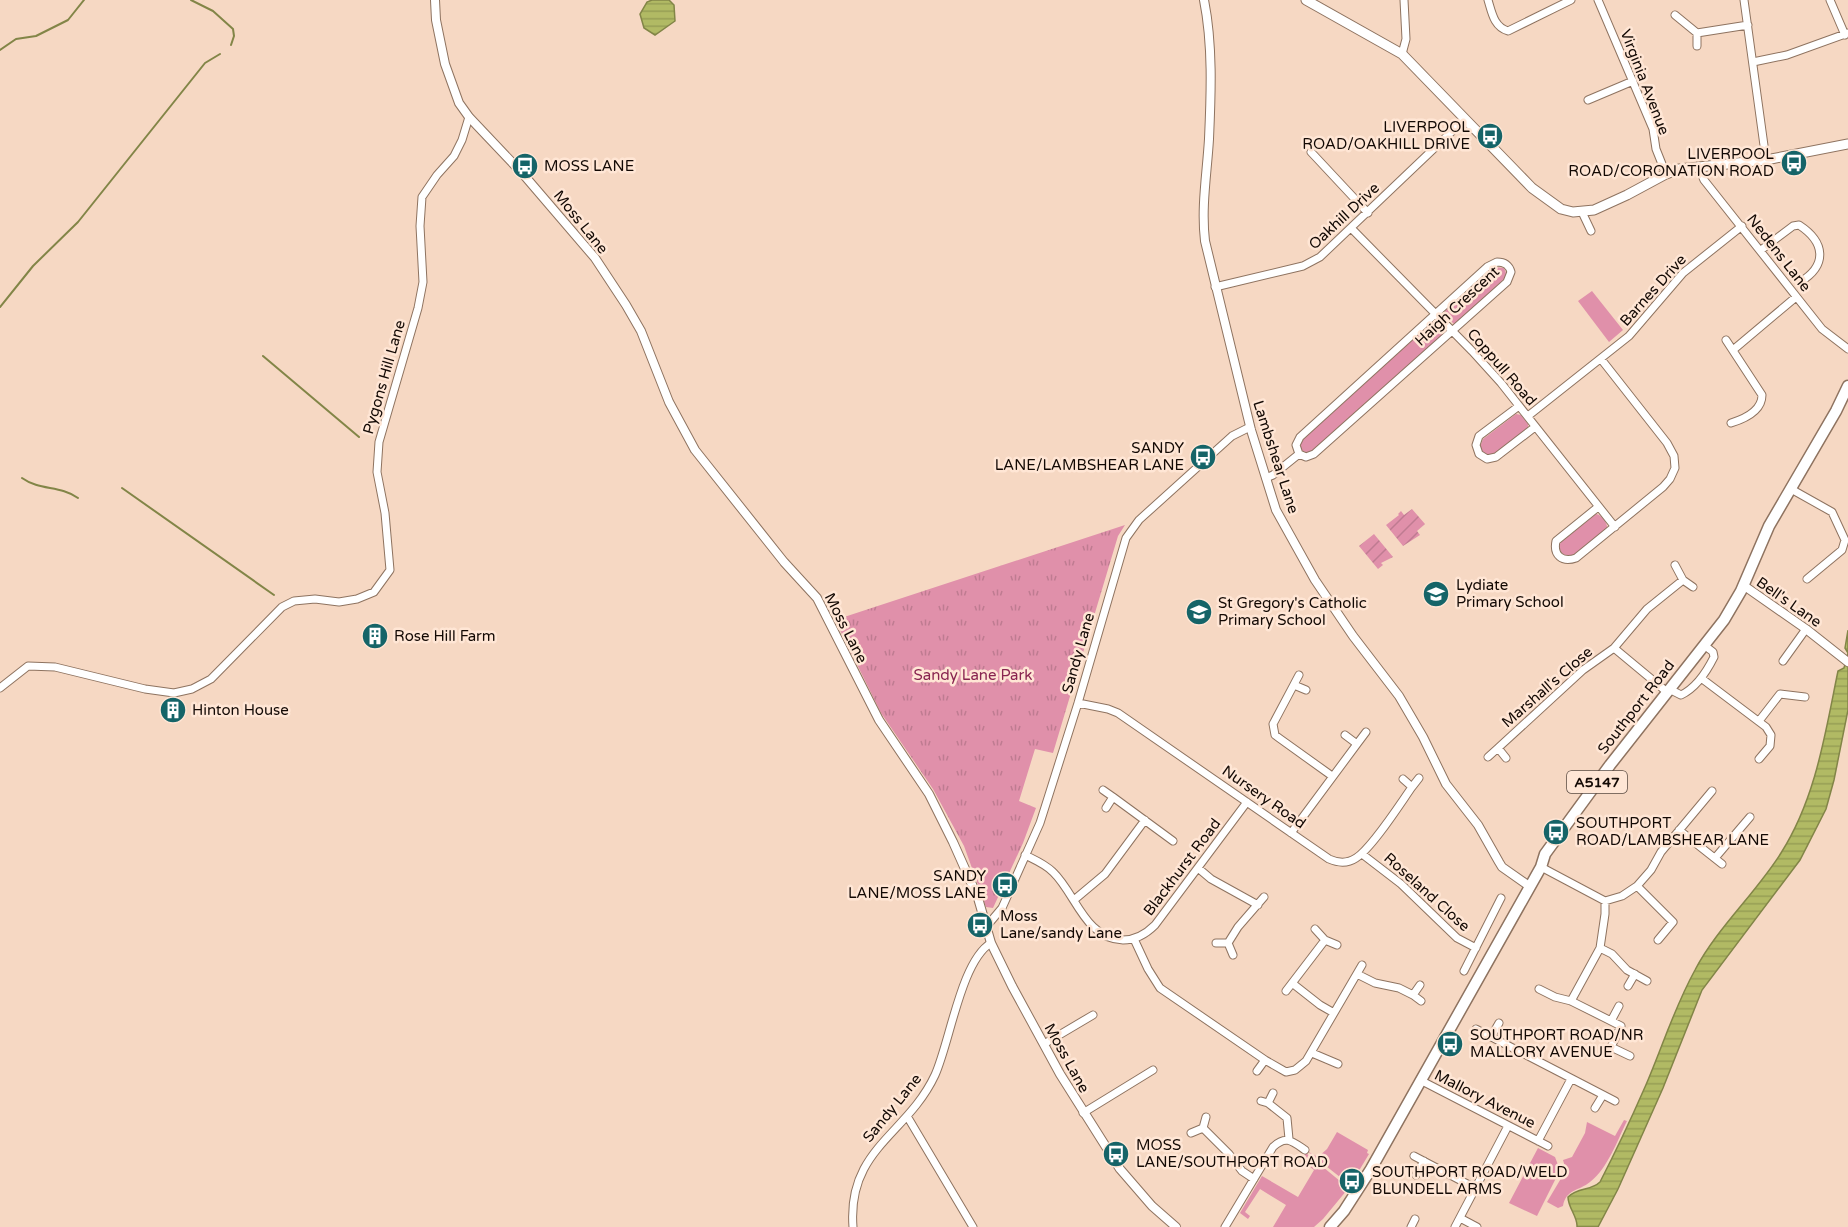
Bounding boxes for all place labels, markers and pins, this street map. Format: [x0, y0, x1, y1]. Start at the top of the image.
place label: LIVERPOOL ROAD/OAKHILL DRIVE [1302, 118, 1470, 153]
bus stop icon: LIVERPOOL ROAD/OAKHILL DRIVE [1475, 121, 1505, 151]
place label: LIVERPOOL ROAD/CORONATION ROAD [1568, 145, 1774, 180]
bus stop icon: LIVERPOOL ROAD/CORONATION ROAD [1779, 148, 1809, 178]
bus stop icon: MOSS LANE [510, 151, 540, 181]
place label: MOSS LANE [544, 157, 634, 175]
place label: SANDY LANE/LAMBSHEAR LANE [995, 439, 1184, 474]
bus stop icon: SANDY LANE/LAMBSHEAR LANE [1188, 442, 1218, 472]
place label: Lydiate Primary School [1456, 576, 1564, 611]
school or university icon: Lydiate Primary School [1421, 579, 1451, 609]
place label: St Gregory's Catholic Primary School [1218, 594, 1367, 629]
school or university icon: St Gregory's Catholic Primary School [1184, 597, 1214, 627]
building icon: Rose Hill Farm [360, 621, 390, 651]
place label: Rose Hill Farm [394, 627, 496, 645]
building icon: Hinton House [158, 695, 188, 725]
place label: Hinton House [192, 701, 289, 719]
place label: SOUTHPORT ROAD/LAMBSHEAR LANE [1576, 814, 1769, 849]
bus stop icon: SOUTHPORT ROAD/LAMBSHEAR LANE [1541, 817, 1571, 847]
place label: SANDY LANE/MOSS LANE [848, 867, 986, 902]
bus stop icon: SANDY LANE/MOSS LANE [990, 870, 1020, 900]
place label: Moss Lane/sandy Lane [1000, 907, 1122, 942]
bus stop icon: Moss Lane/sandy Lane [965, 910, 995, 940]
place label: SOUTHPORT ROAD/NR MALLORY AVENUE [1470, 1026, 1644, 1061]
bus stop icon: SOUTHPORT ROAD/NR MALLORY AVENUE [1435, 1029, 1465, 1059]
place label: MOSS LANE/SOUTHPORT ROAD [1136, 1136, 1328, 1171]
bus stop icon: MOSS LANE/SOUTHPORT ROAD [1101, 1139, 1131, 1169]
place label: SOUTHPORT ROAD/WELD BLUNDELL ARMS [1372, 1163, 1567, 1198]
bus stop icon: SOUTHPORT ROAD/WELD BLUNDELL ARMS [1337, 1166, 1367, 1196]

